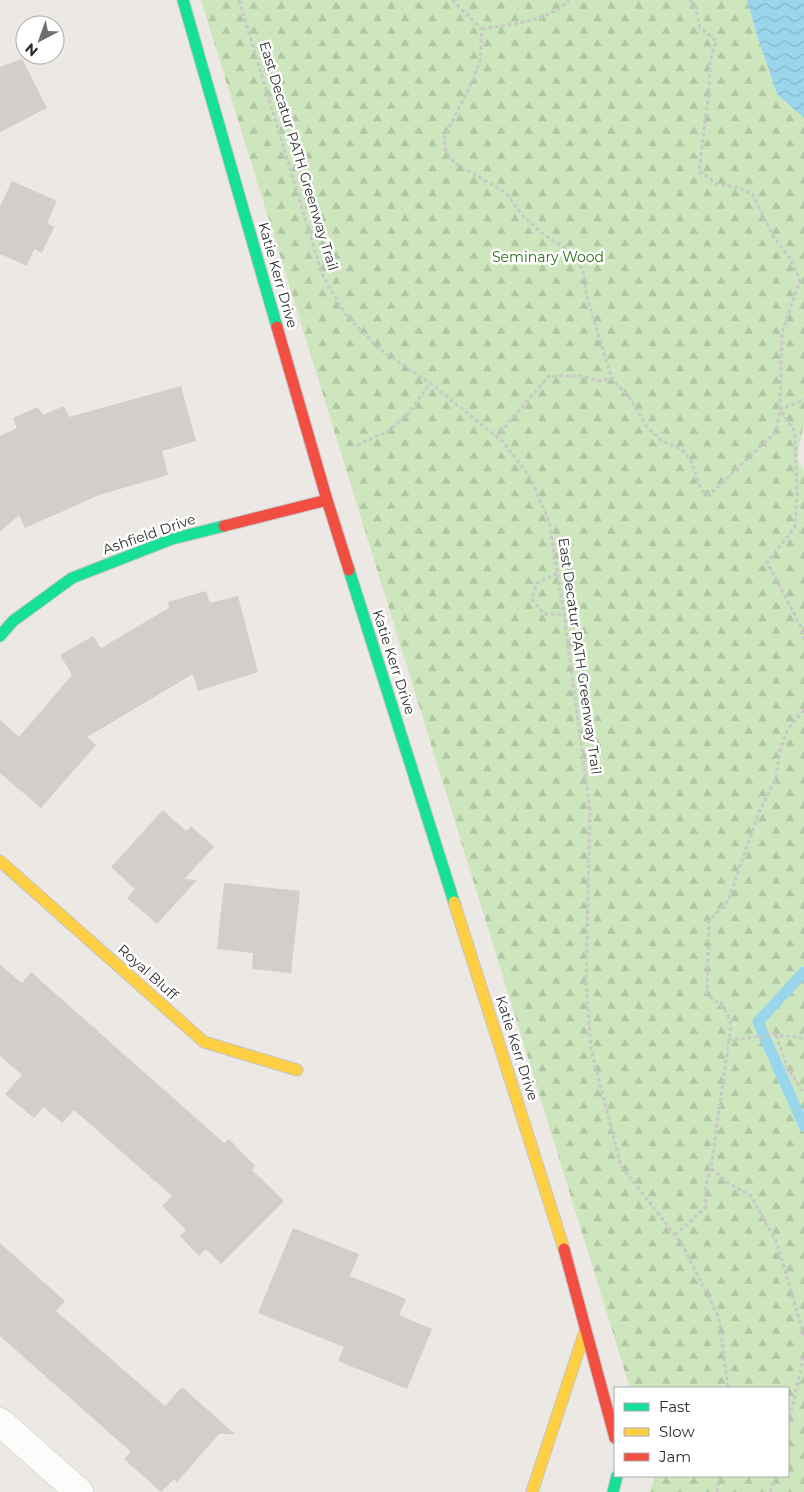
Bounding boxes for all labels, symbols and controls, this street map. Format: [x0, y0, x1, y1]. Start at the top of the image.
north arrow [15, 15, 65, 65]
text: N [21, 39, 42, 60]
street label: East Decatur PATH Greenway Trail [255, 39, 343, 273]
street label: Katie Kerr Drive [254, 220, 302, 330]
park label: Seminary Wood [492, 248, 604, 266]
street label: Ashfield Drive [100, 510, 198, 558]
street label: East Decatur PATH Greenway Trail [554, 537, 606, 775]
street label: Katie Kerr Drive [369, 607, 419, 717]
street label: Royal Bluff [114, 940, 183, 1005]
street label: Katie Kerr Drive [492, 993, 542, 1103]
legend [614, 1387, 789, 1477]
text: Fast [659, 1397, 690, 1416]
text: Slow [659, 1422, 695, 1441]
text: Jam [658, 1447, 691, 1466]

